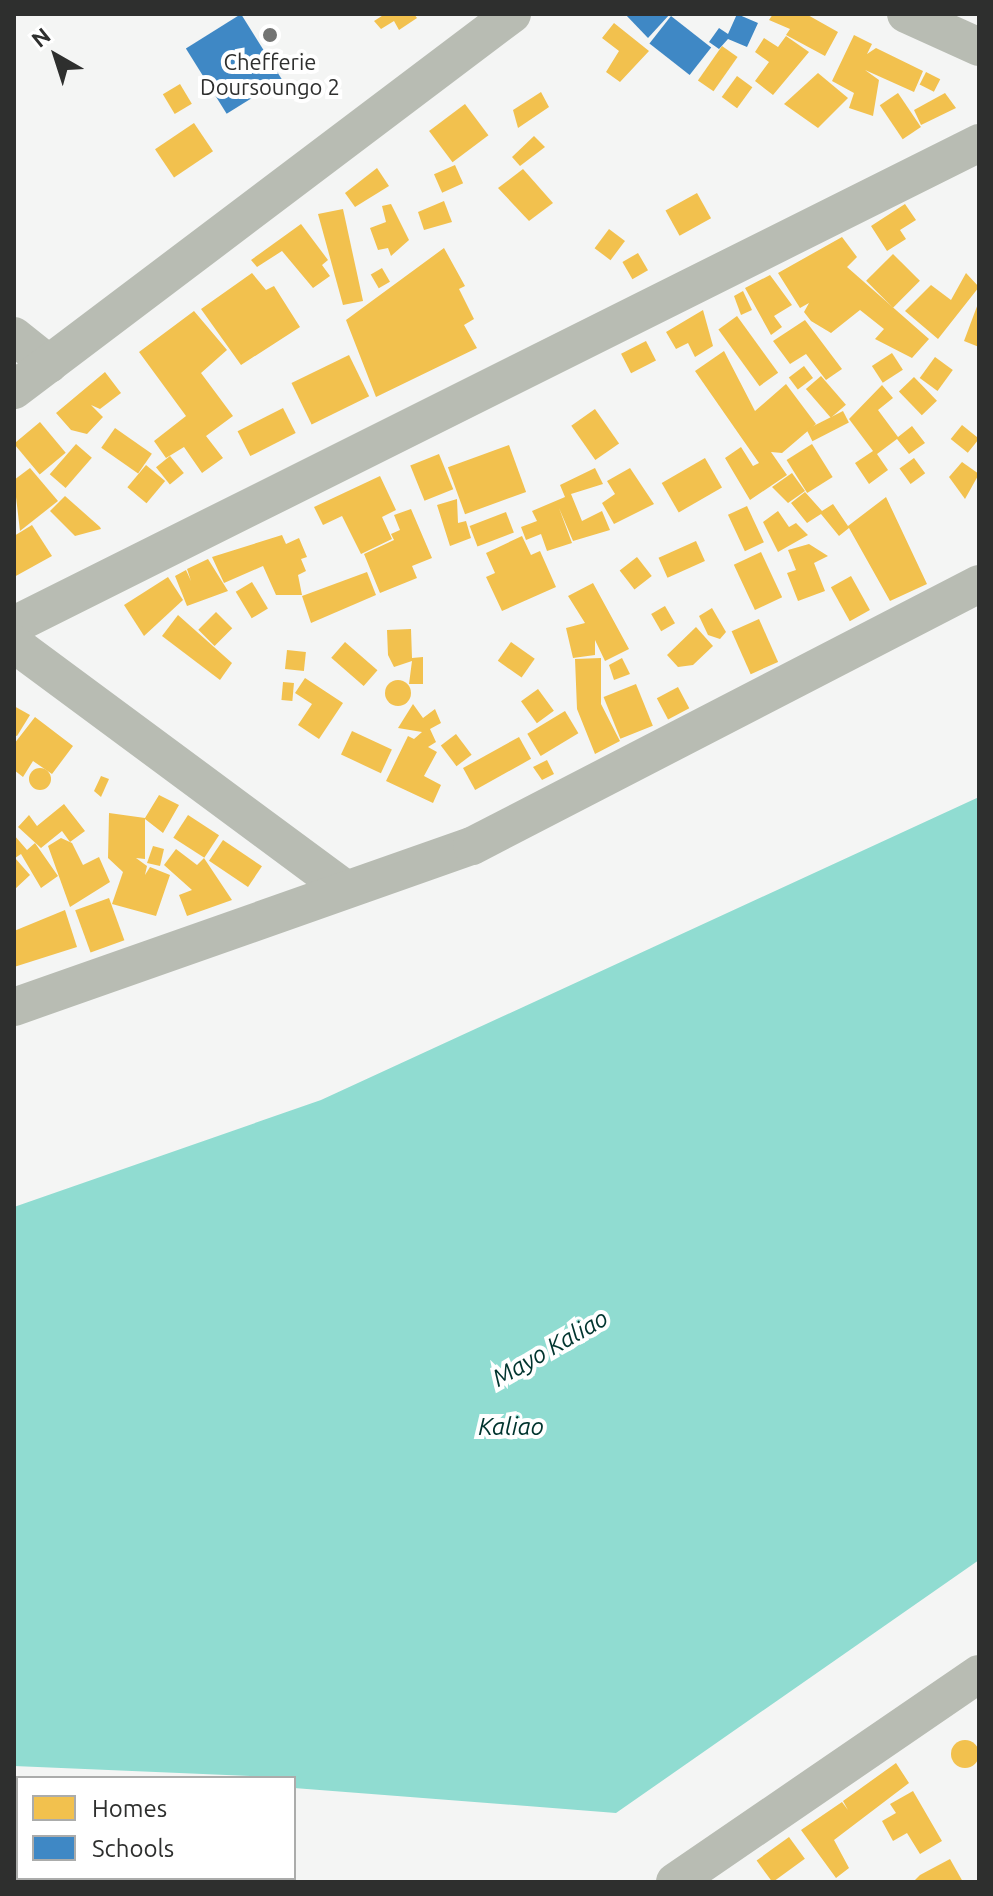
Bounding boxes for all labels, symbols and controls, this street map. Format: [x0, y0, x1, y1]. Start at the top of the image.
north arrow [16, 16, 96, 96]
text: N [26, 22, 55, 52]
marker: Chefferie Doursoungo 2 [261, 26, 279, 44]
place label: Chefferie Doursoungo 2 [200, 48, 340, 100]
water label: Mayo Kaliao [487, 1303, 613, 1393]
water label: Kaliao [478, 1413, 544, 1441]
legend [16, 1776, 296, 1880]
text: Homes [92, 1795, 167, 1822]
text: Schools [92, 1835, 174, 1862]

